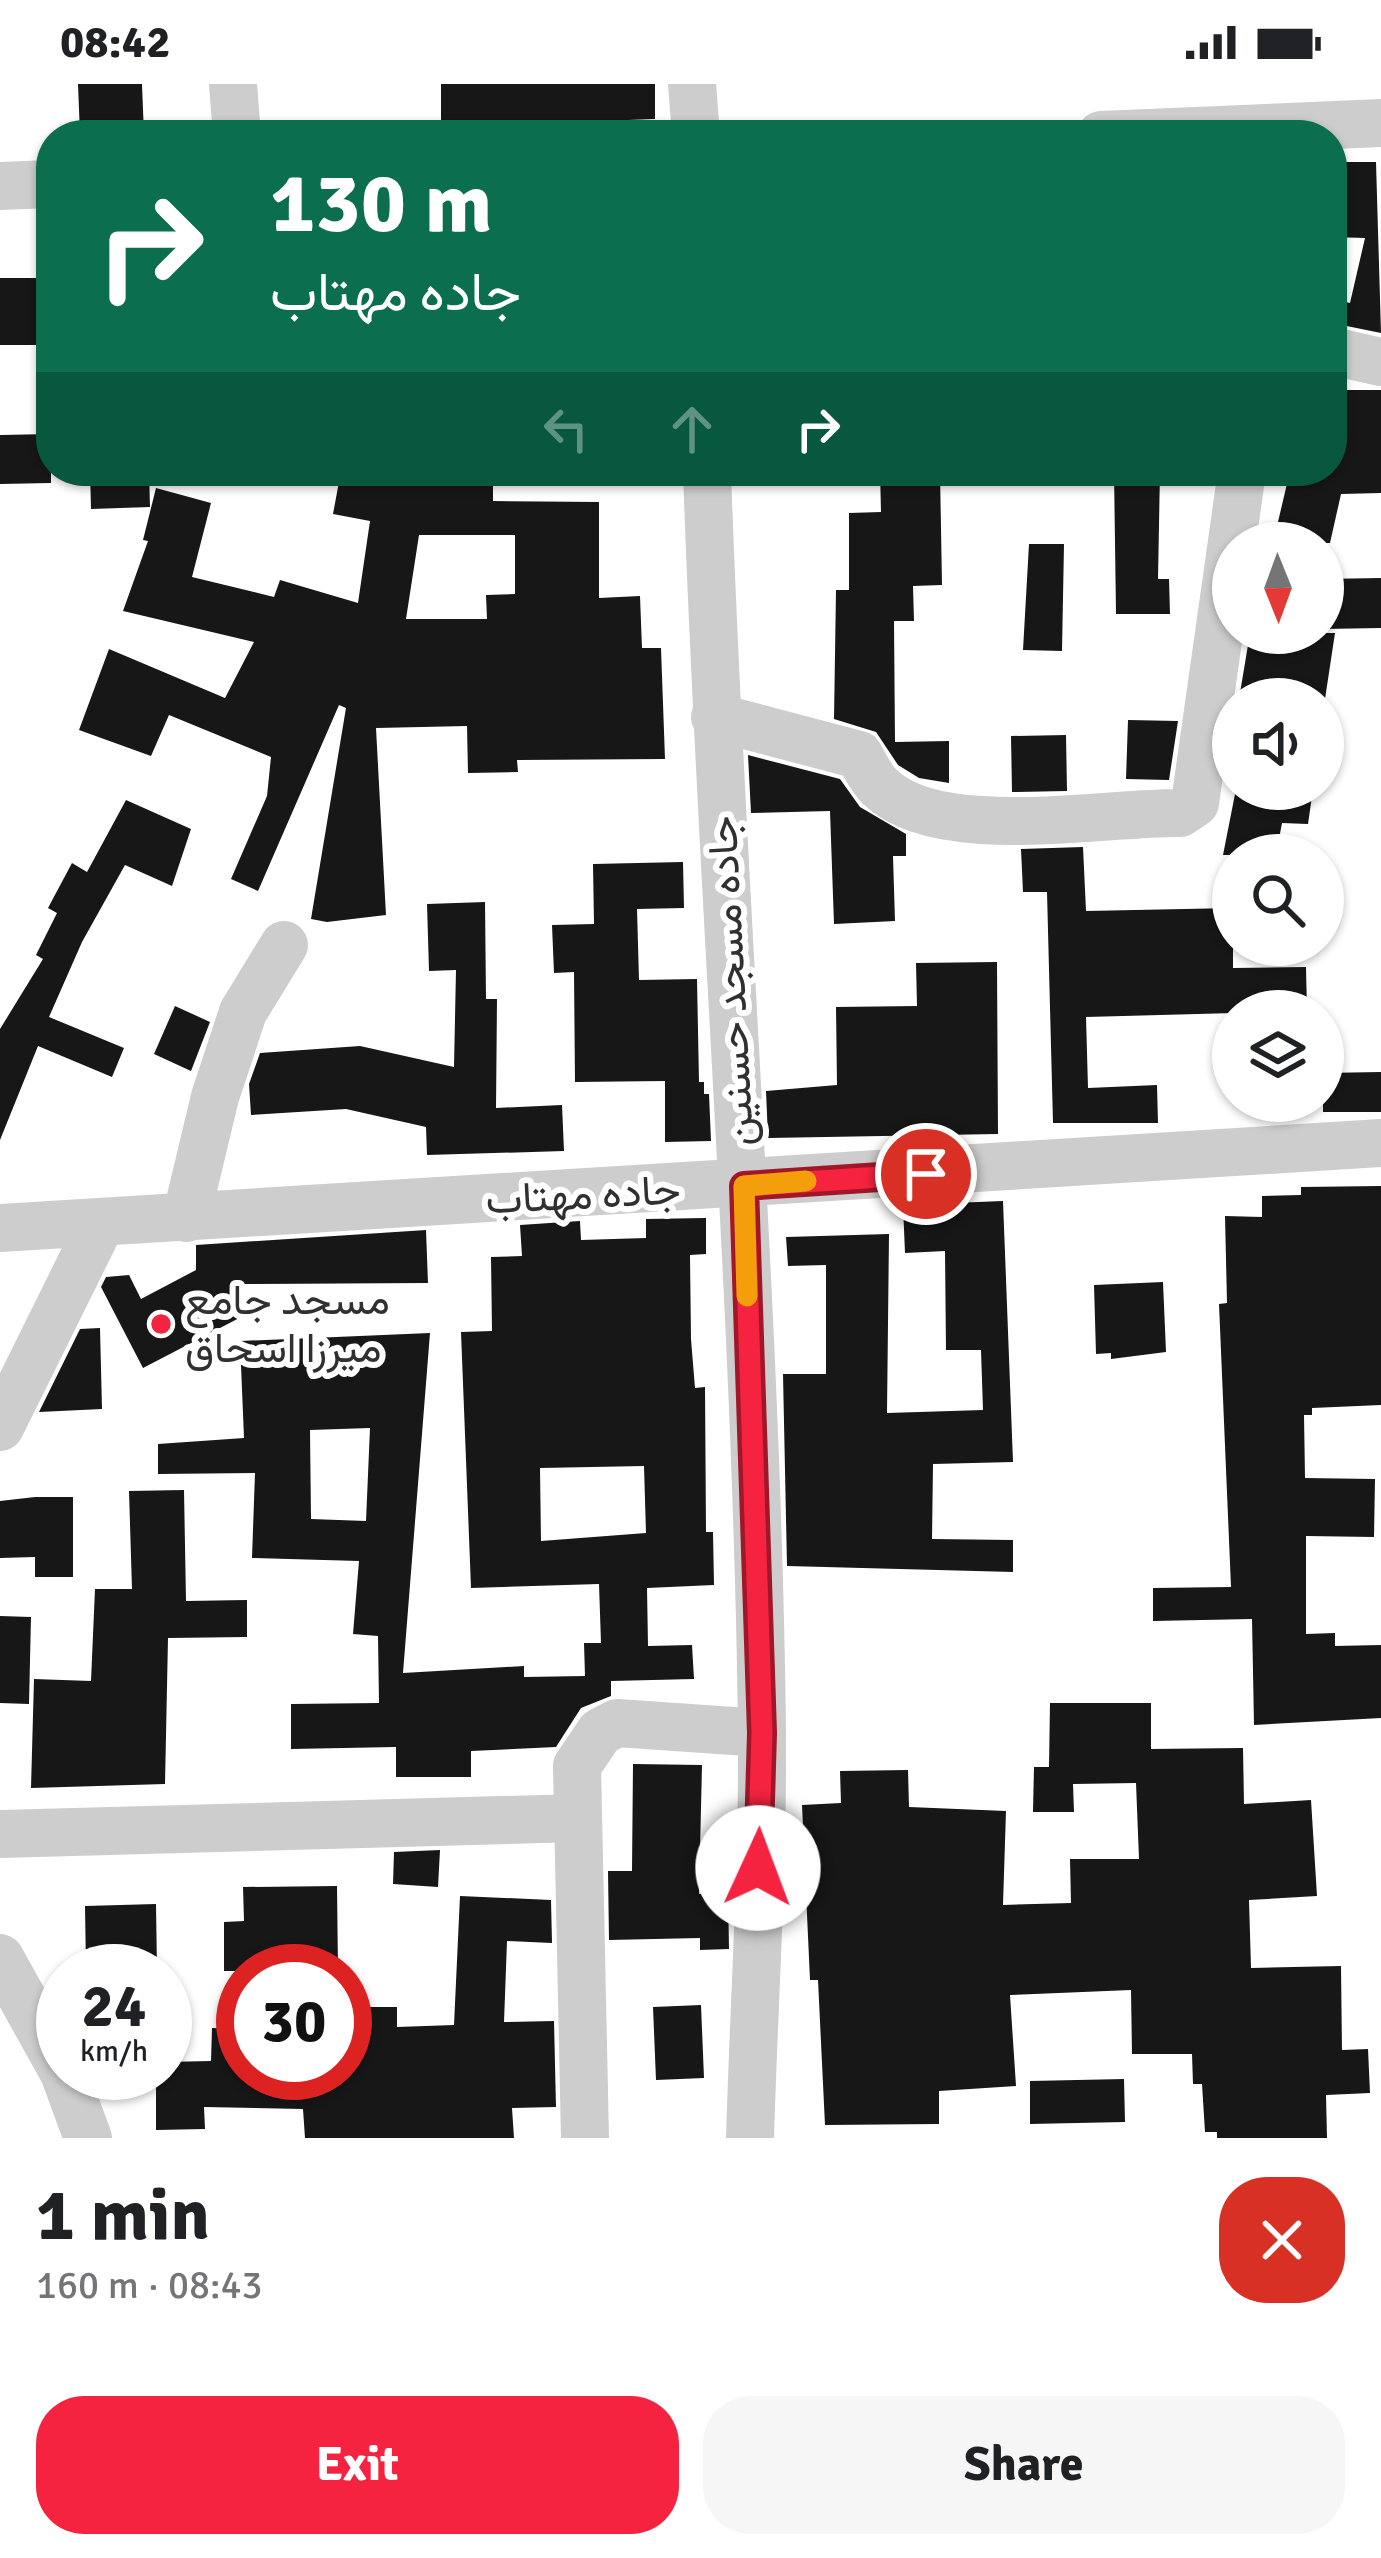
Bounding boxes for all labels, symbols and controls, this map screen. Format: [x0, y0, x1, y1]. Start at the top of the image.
text: 08:42 [60, 15, 170, 70]
text: 130 m [270, 152, 492, 256]
icon: right [72, 168, 228, 324]
text: جاده مهتاب [270, 259, 521, 326]
icon: left [533, 396, 599, 462]
icon: ahead [659, 396, 725, 462]
icon: right [785, 396, 851, 462]
north arrow [1212, 522, 1344, 654]
map controls [1212, 522, 1344, 1122]
button: sound [1212, 678, 1344, 810]
street label: جاده مسجد حسنین [697, 814, 765, 1148]
button: search [1212, 834, 1344, 966]
button: layers [1212, 990, 1344, 1122]
pin [875, 1123, 977, 1225]
icon: arrive [893, 1141, 959, 1207]
street label: جاده مهتاب [484, 1164, 682, 1226]
place label: مسجد جامع میرزا اسحاق [185, 1275, 390, 1374]
marker: مسجد جامع میرزا اسحاق [148, 1311, 174, 1337]
position arrow [695, 1805, 821, 1931]
speed limit sign: 30 [216, 1944, 372, 2100]
text: 24 [82, 1970, 146, 2044]
text: km/h [80, 2033, 148, 2070]
text: 1 min [36, 2171, 210, 2260]
button: close [1219, 2177, 1345, 2303]
text: 160 m · 08:43 [36, 2261, 263, 2309]
button: Exit [36, 2396, 679, 2534]
button: Share [703, 2396, 1345, 2534]

